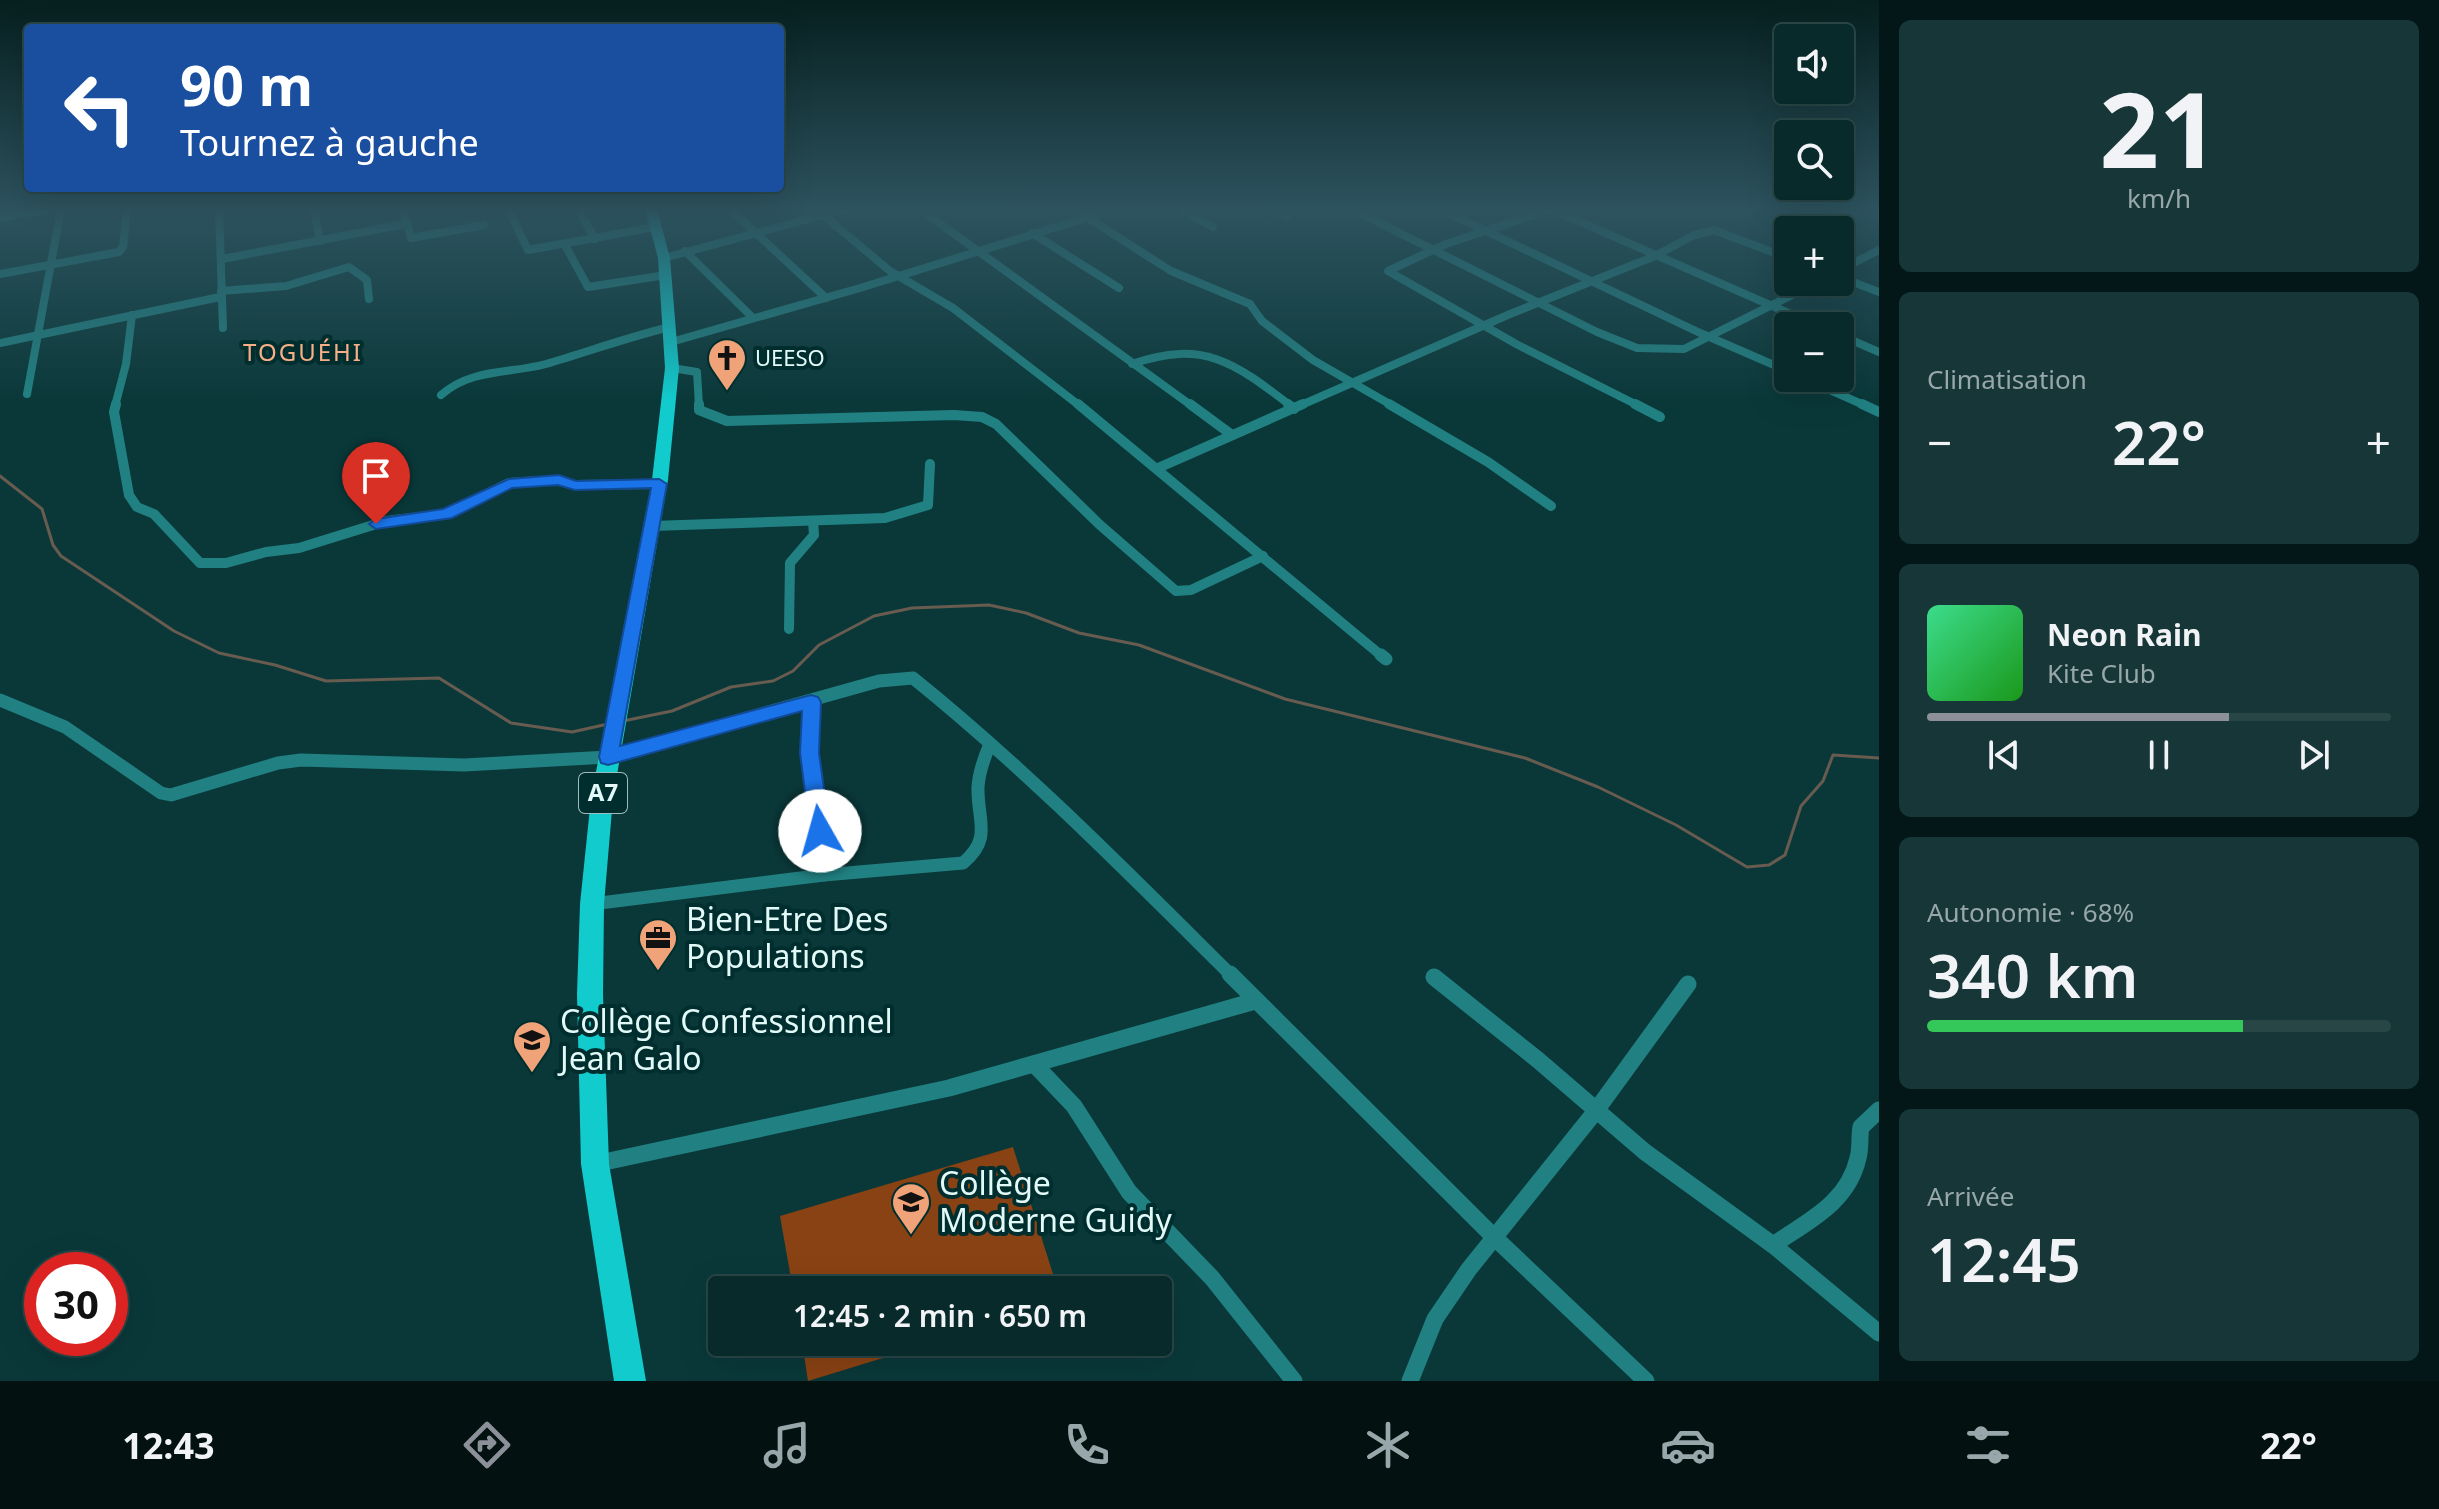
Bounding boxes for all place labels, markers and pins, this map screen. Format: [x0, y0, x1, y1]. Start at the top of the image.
church icon: UEESO [706, 337, 748, 392]
place label: UEESO [755, 342, 825, 372]
pin [342, 442, 410, 524]
place label: Bien-Etre Des Populations [686, 897, 888, 977]
office icon: Bien-Etre Des Populations [637, 917, 679, 972]
place label: Collège Confessionnel Jean Galo [557, 999, 893, 1079]
school or university icon: Collège Confessionnel Jean Galo [511, 1019, 553, 1074]
place label: Collège Moderne Guidy [939, 1161, 1172, 1241]
school or university icon: Collège Moderne Guidy [890, 1181, 932, 1236]

